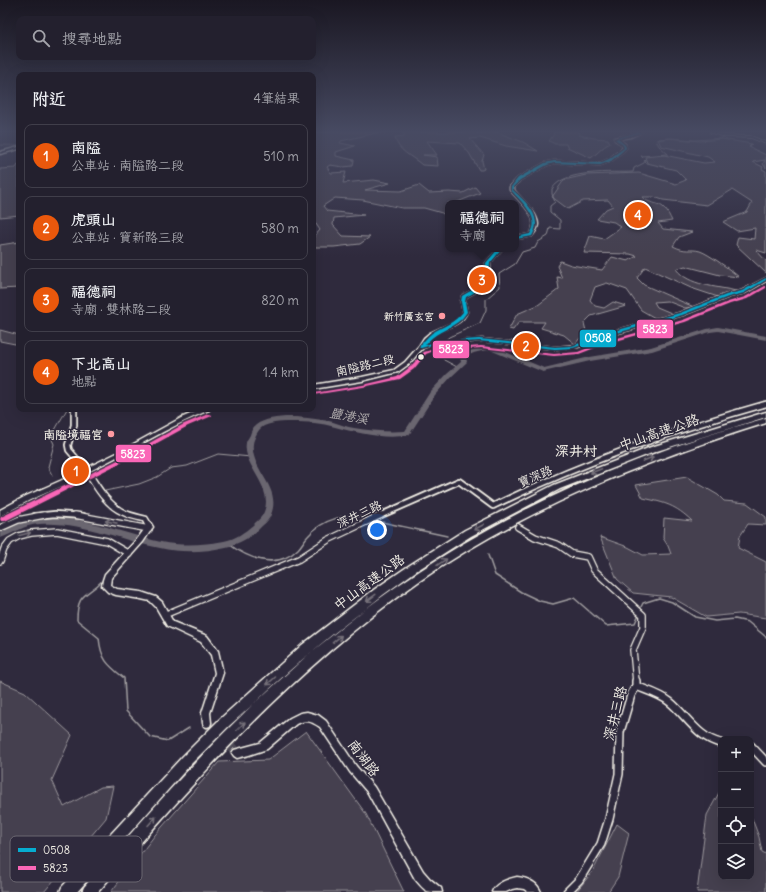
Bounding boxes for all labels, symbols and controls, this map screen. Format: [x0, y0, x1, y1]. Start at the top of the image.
search box [16, 16, 316, 60]
icon: search [30, 27, 52, 49]
text: 搜尋地點 [62, 29, 122, 48]
text: 附近 [32, 88, 66, 110]
text: 4筆結果 [253, 90, 300, 107]
text: 南隘 [71, 138, 101, 157]
text: 1 [43, 148, 49, 165]
text: 510 m [263, 148, 299, 165]
text: 公車站 · 南隘路二段 [71, 157, 184, 174]
popup [445, 200, 519, 252]
pin: 4 [625, 200, 651, 230]
text: 福德祠 [459, 208, 505, 227]
text: 虎頭山 [71, 210, 116, 229]
text: 2 [42, 220, 50, 237]
text: 580 m [261, 220, 299, 237]
text: 寺廟 [459, 227, 486, 244]
text: 公車站 · 寶新路三段 [71, 229, 184, 246]
pin: 3 [469, 265, 495, 295]
text: 福德祠 [71, 282, 116, 301]
text: 3 [42, 292, 50, 309]
text: 820 m [261, 292, 299, 309]
text: 寺廟 · 雙林路二段 [71, 301, 171, 318]
place label: 新竹廣玄宮 [384, 310, 434, 323]
marker: 新竹廣玄宮 [437, 311, 447, 321]
line badge: 5823 [636, 319, 674, 339]
text: 5823 [643, 322, 667, 336]
line badge: 0508 [579, 329, 617, 348]
pin: 2 [513, 331, 539, 361]
text: 0508 [584, 331, 612, 345]
line badge: 5823 [432, 340, 470, 359]
text: 5823 [439, 342, 463, 356]
street label: 南隘路二段 [334, 351, 396, 379]
unlabelled marker [416, 352, 426, 362]
text: 下北高山 [71, 354, 131, 373]
text: 4 [42, 364, 50, 381]
text: 1.4 km [263, 364, 299, 381]
text: 地點 [71, 373, 97, 390]
water label: 鹽港溪 [328, 404, 371, 428]
street label: 中山高速公路 [616, 410, 702, 454]
place label: 南隘境福宮 [43, 427, 103, 442]
marker: 南隘境福宮 [106, 429, 116, 439]
district label: 深井村 [555, 442, 597, 460]
line badge: 5823 [115, 444, 152, 463]
text: 5823 [121, 447, 145, 461]
one-way arrow [641, 454, 653, 462]
pin: 1 [63, 456, 89, 486]
street label: 寶深路 [515, 462, 555, 490]
one-way arrow [591, 467, 603, 475]
street label: 深井三路 [334, 497, 384, 531]
one-way arrow [104, 517, 117, 525]
your location [367, 520, 387, 540]
one-way arrow [473, 523, 485, 531]
one-way arrow [18, 530, 31, 538]
street label: 中山高速公路 [330, 550, 408, 614]
one-way arrow [436, 557, 447, 566]
one-way arrow [365, 594, 376, 602]
one-way arrow [332, 634, 342, 643]
one-way arrow [266, 676, 276, 685]
street label: 深井三路 [599, 684, 631, 742]
one-way arrow [236, 721, 246, 731]
street label: 南湖路 [344, 736, 384, 780]
map controls [718, 736, 754, 880]
button: + [718, 736, 754, 772]
button: − [718, 772, 754, 808]
button: locate [718, 808, 754, 844]
one-way arrow [147, 815, 156, 826]
legend [10, 836, 142, 882]
text: 0508 [43, 843, 70, 857]
button: layers [718, 844, 754, 880]
text: 5823 [43, 861, 68, 875]

